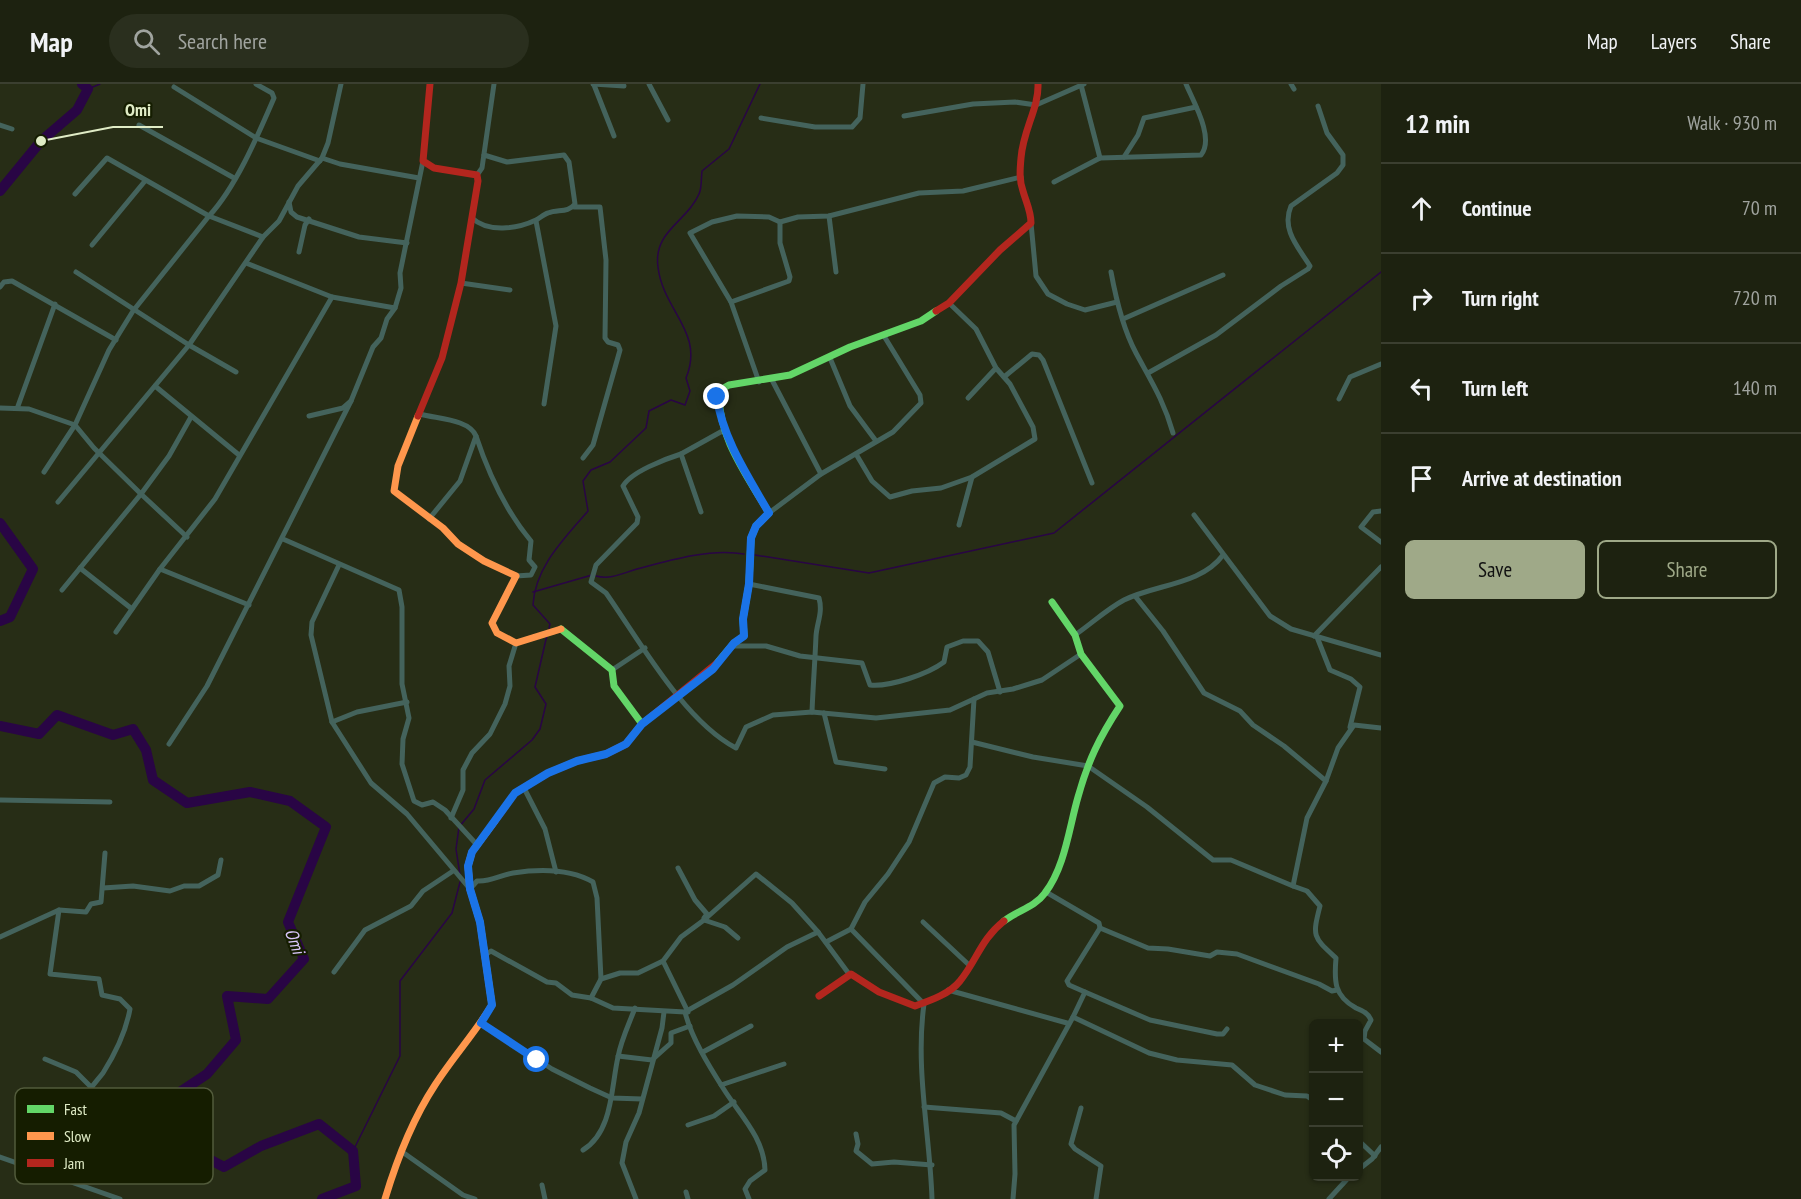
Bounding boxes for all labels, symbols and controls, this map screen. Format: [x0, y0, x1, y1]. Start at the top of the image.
search box [109, 14, 529, 68]
text: Map [30, 23, 73, 60]
icon: search [130, 25, 163, 58]
text: Search here [178, 27, 267, 55]
text: Map [1587, 28, 1618, 55]
text: Layers [1651, 28, 1697, 55]
text: Share [1730, 28, 1771, 55]
callout: Omi [113, 91, 163, 127]
text: Omi [125, 98, 151, 121]
text: 12 min [1405, 107, 1470, 140]
text: Walk · 930 m [1687, 110, 1777, 136]
icon: ahead [1405, 192, 1438, 225]
text: Continue [1462, 194, 1532, 222]
text: 70 m [1742, 195, 1777, 221]
icon: right [1405, 282, 1438, 315]
text: Turn right [1462, 284, 1539, 312]
text: 720 m [1733, 285, 1777, 311]
icon: left [1405, 372, 1438, 405]
text: Turn left [1462, 374, 1528, 402]
text: 140 m [1733, 375, 1777, 401]
route end [703, 383, 729, 409]
icon: arrive [1405, 462, 1438, 495]
text: Arrive at destination [1462, 464, 1622, 492]
button: Save [1405, 540, 1585, 599]
button: Share [1597, 540, 1777, 599]
water label: Omi [280, 925, 311, 959]
map controls [1309, 1019, 1363, 1181]
button: + [1309, 1019, 1363, 1073]
route start [523, 1046, 549, 1072]
button: − [1309, 1073, 1363, 1127]
legend [15, 1088, 213, 1184]
text: Fast [64, 1099, 87, 1119]
text: Slow [64, 1126, 91, 1146]
button: locate [1309, 1127, 1363, 1181]
text: Jam [63, 1153, 85, 1173]

